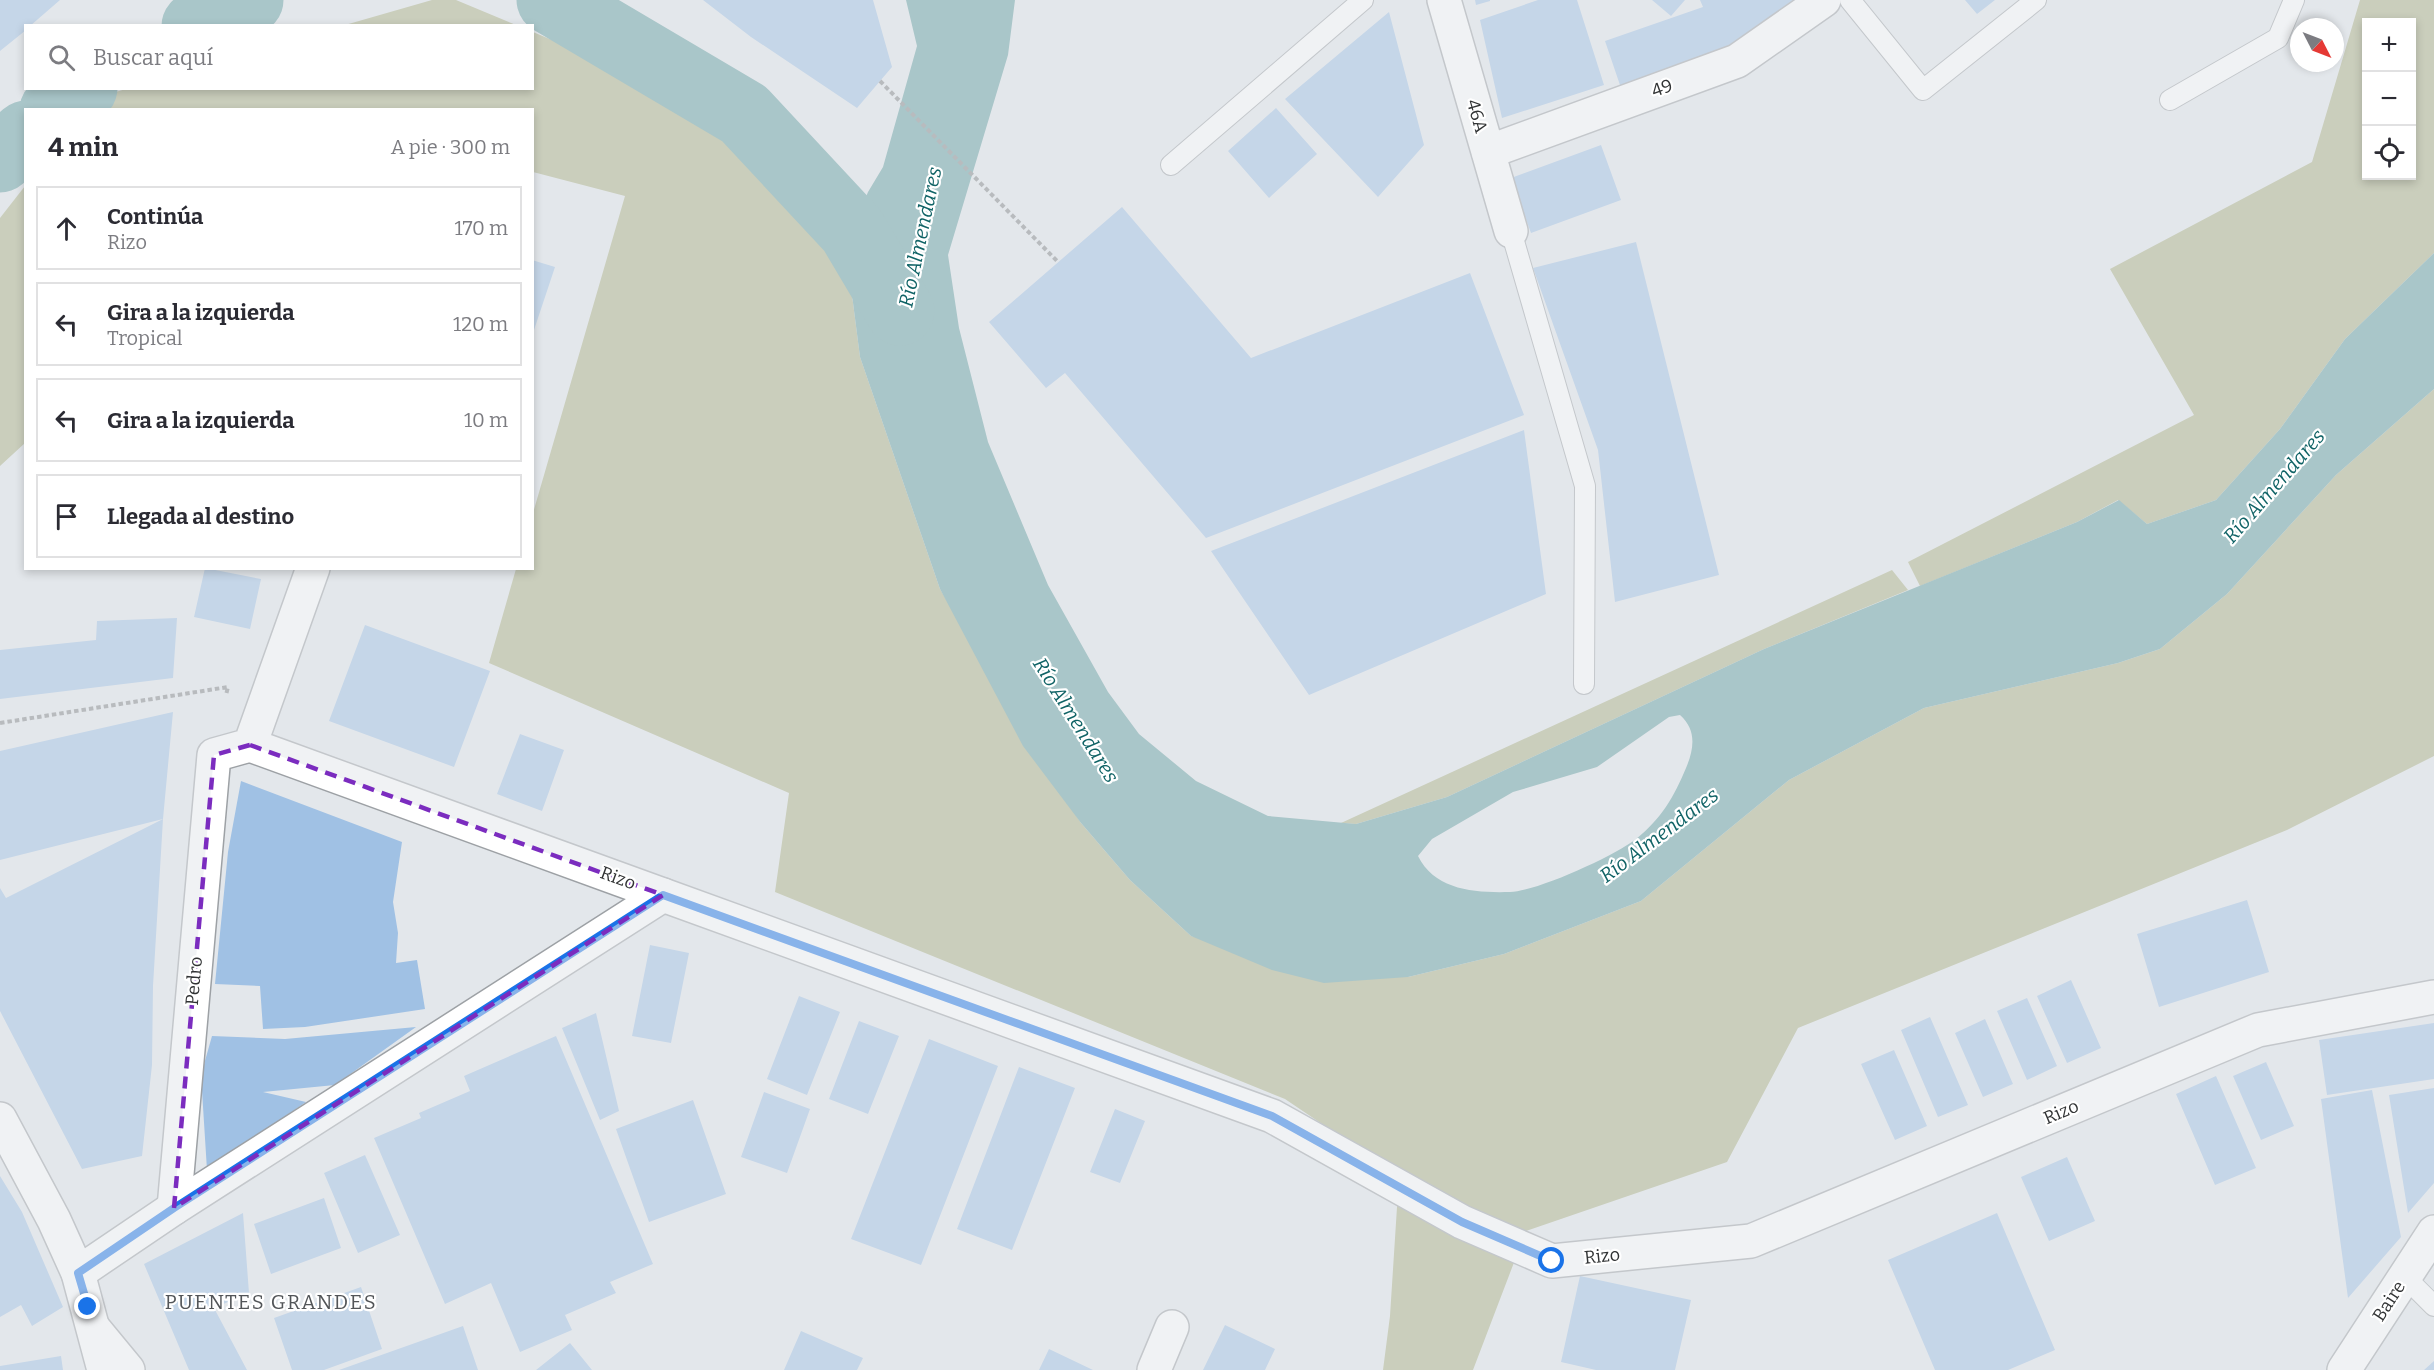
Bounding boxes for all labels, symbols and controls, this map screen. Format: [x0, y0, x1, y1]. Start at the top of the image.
north arrow [2290, 18, 2344, 72]
map controls [2362, 18, 2416, 180]
button: + [2362, 18, 2416, 72]
search box [24, 24, 534, 90]
icon: search [45, 41, 78, 74]
text: Buscar aquí [93, 44, 213, 71]
button: − [2362, 72, 2416, 126]
street label: 49 [1648, 74, 1676, 102]
street label: 46A [1462, 97, 1492, 136]
button: locate [2362, 126, 2416, 180]
text: 4 min [48, 132, 118, 163]
text: A pie · 300 m [391, 135, 510, 159]
water label: Río Almendares [893, 165, 947, 309]
text: Continúa [107, 203, 203, 230]
icon: ahead [50, 212, 83, 245]
text: 170 m [455, 216, 508, 240]
text: Rizo [107, 230, 147, 254]
text: Gira a la izquierda [107, 299, 295, 326]
icon: left [50, 308, 83, 341]
text: 120 m [453, 312, 508, 336]
text: Tropical [107, 326, 183, 350]
icon: left [50, 404, 83, 437]
text: Gira a la izquierda [107, 407, 295, 434]
text: 10 m [464, 408, 508, 432]
water label: Río Almendares [2218, 424, 2330, 548]
icon: arrive [50, 500, 83, 533]
text: Llegada al destino [107, 503, 294, 530]
water label: Río Almendares [1028, 653, 1124, 787]
water label: Río Almendares [1595, 783, 1723, 887]
street label: Rizo [597, 862, 639, 894]
street label: Pedro [181, 956, 207, 1006]
street label: Rizo [2040, 1095, 2082, 1129]
street label: Rizo [1583, 1243, 1621, 1269]
route start [1538, 1247, 1564, 1273]
street label: Baire [2368, 1277, 2410, 1325]
district label: PUENTES GRANDES [165, 1290, 377, 1314]
route end [74, 1293, 100, 1319]

